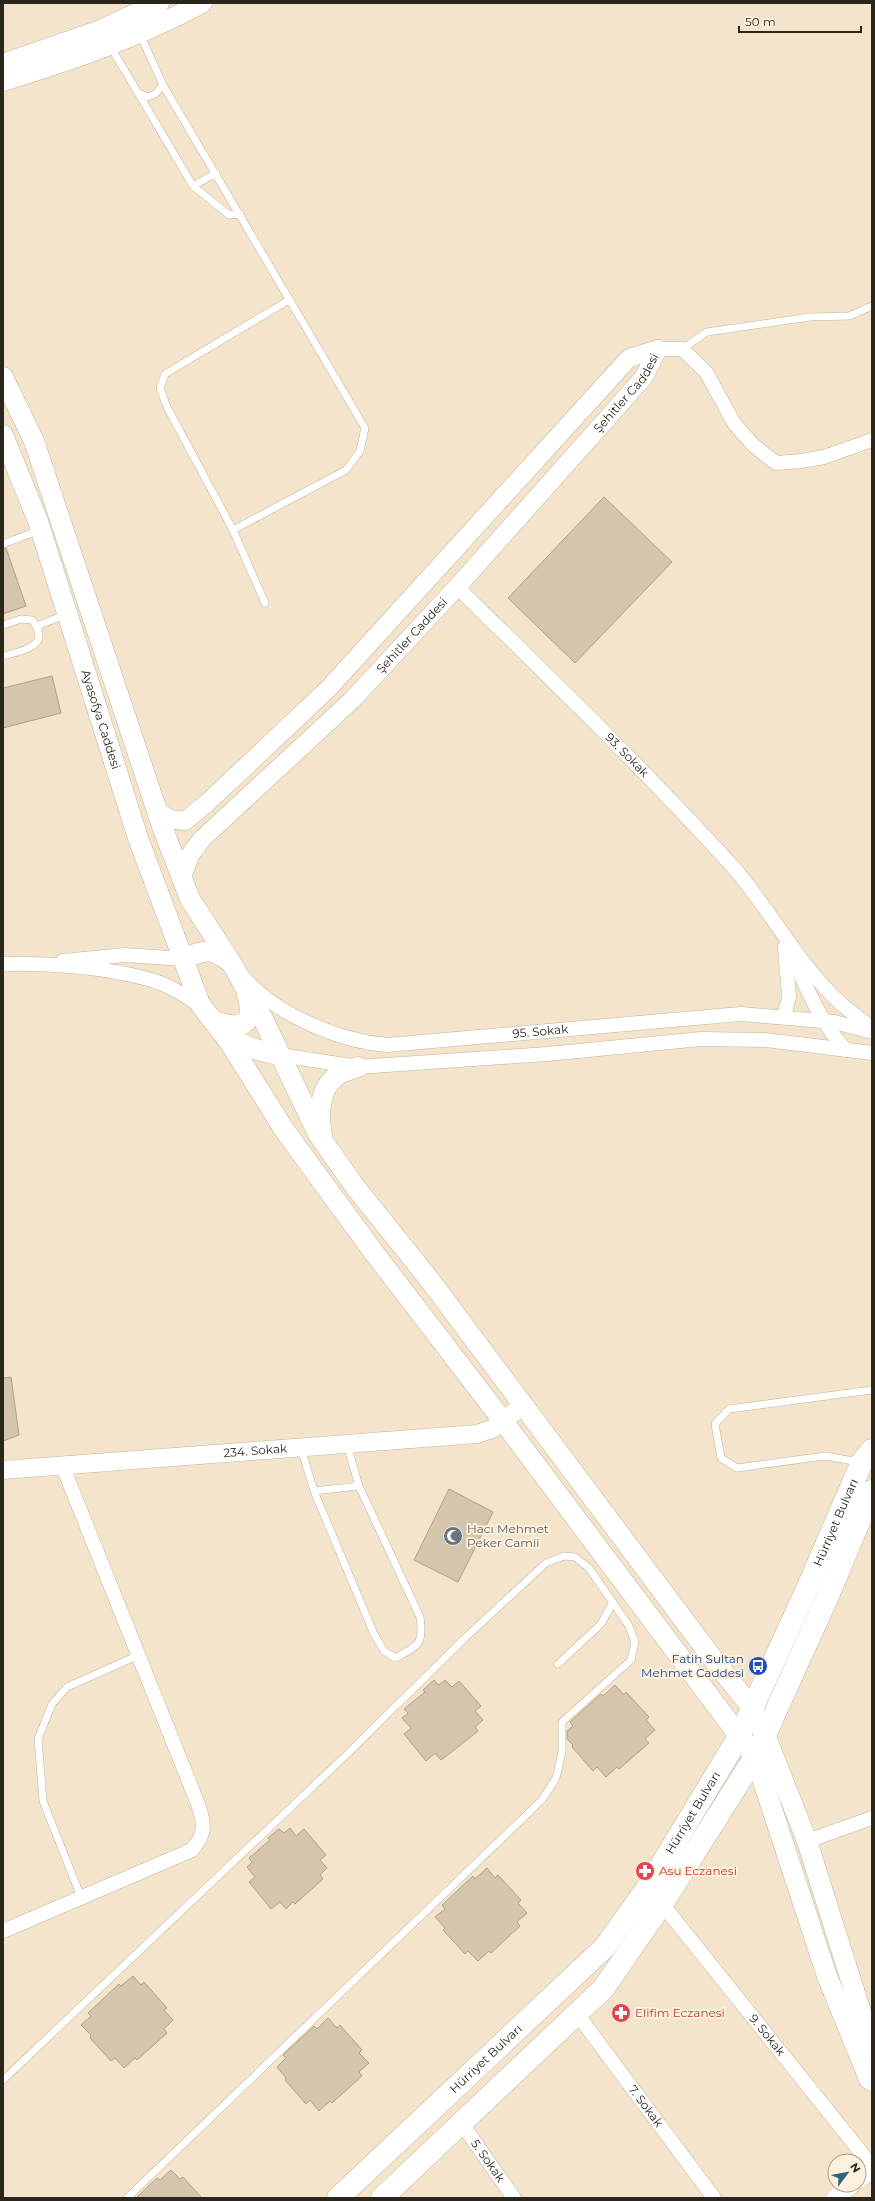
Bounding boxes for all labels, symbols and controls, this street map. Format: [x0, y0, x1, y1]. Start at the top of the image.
scale bar [739, 8, 861, 34]
text: 50 m [745, 14, 776, 29]
street label: Şehitler Caddesi [590, 351, 662, 435]
street label: Şehitler Caddesi [373, 594, 450, 676]
street label: Ayasofya Caddesi [78, 668, 124, 771]
street label: 93. Sokak [602, 730, 653, 781]
street label: 95. Sokak [512, 1021, 570, 1041]
street label: 234. Sokak [223, 1440, 288, 1460]
street label: Hürriyet Bulvarı [810, 1476, 861, 1568]
place label: Hacı Mehmet Peker Camii [467, 1521, 549, 1550]
mosque icon: Hacı Mehmet Peker Camii [442, 1525, 464, 1547]
place label: Fatih Sultan Mehmet Caddesi [641, 1651, 744, 1680]
bus stop icon: Fatih Sultan Mehmet Caddesi [747, 1655, 769, 1677]
street label: Hürriyet Bulvarı [662, 1769, 723, 1857]
pharmacy icon: Asu Eczanesi [634, 1860, 656, 1882]
place label: Asu Eczanesi [659, 1863, 737, 1878]
pharmacy icon: Elifim Eczanesi [610, 2002, 632, 2024]
place label: Elifim Eczanesi [635, 2005, 725, 2020]
street label: 9. Sokak [746, 2011, 789, 2059]
street label: Hürriyet Bulvarı [446, 2021, 525, 2096]
street label: 7. Sokak [626, 2082, 667, 2130]
street label: 5. Sokak [468, 2136, 509, 2185]
north arrow [827, 2153, 867, 2193]
text: N [847, 2160, 864, 2175]

